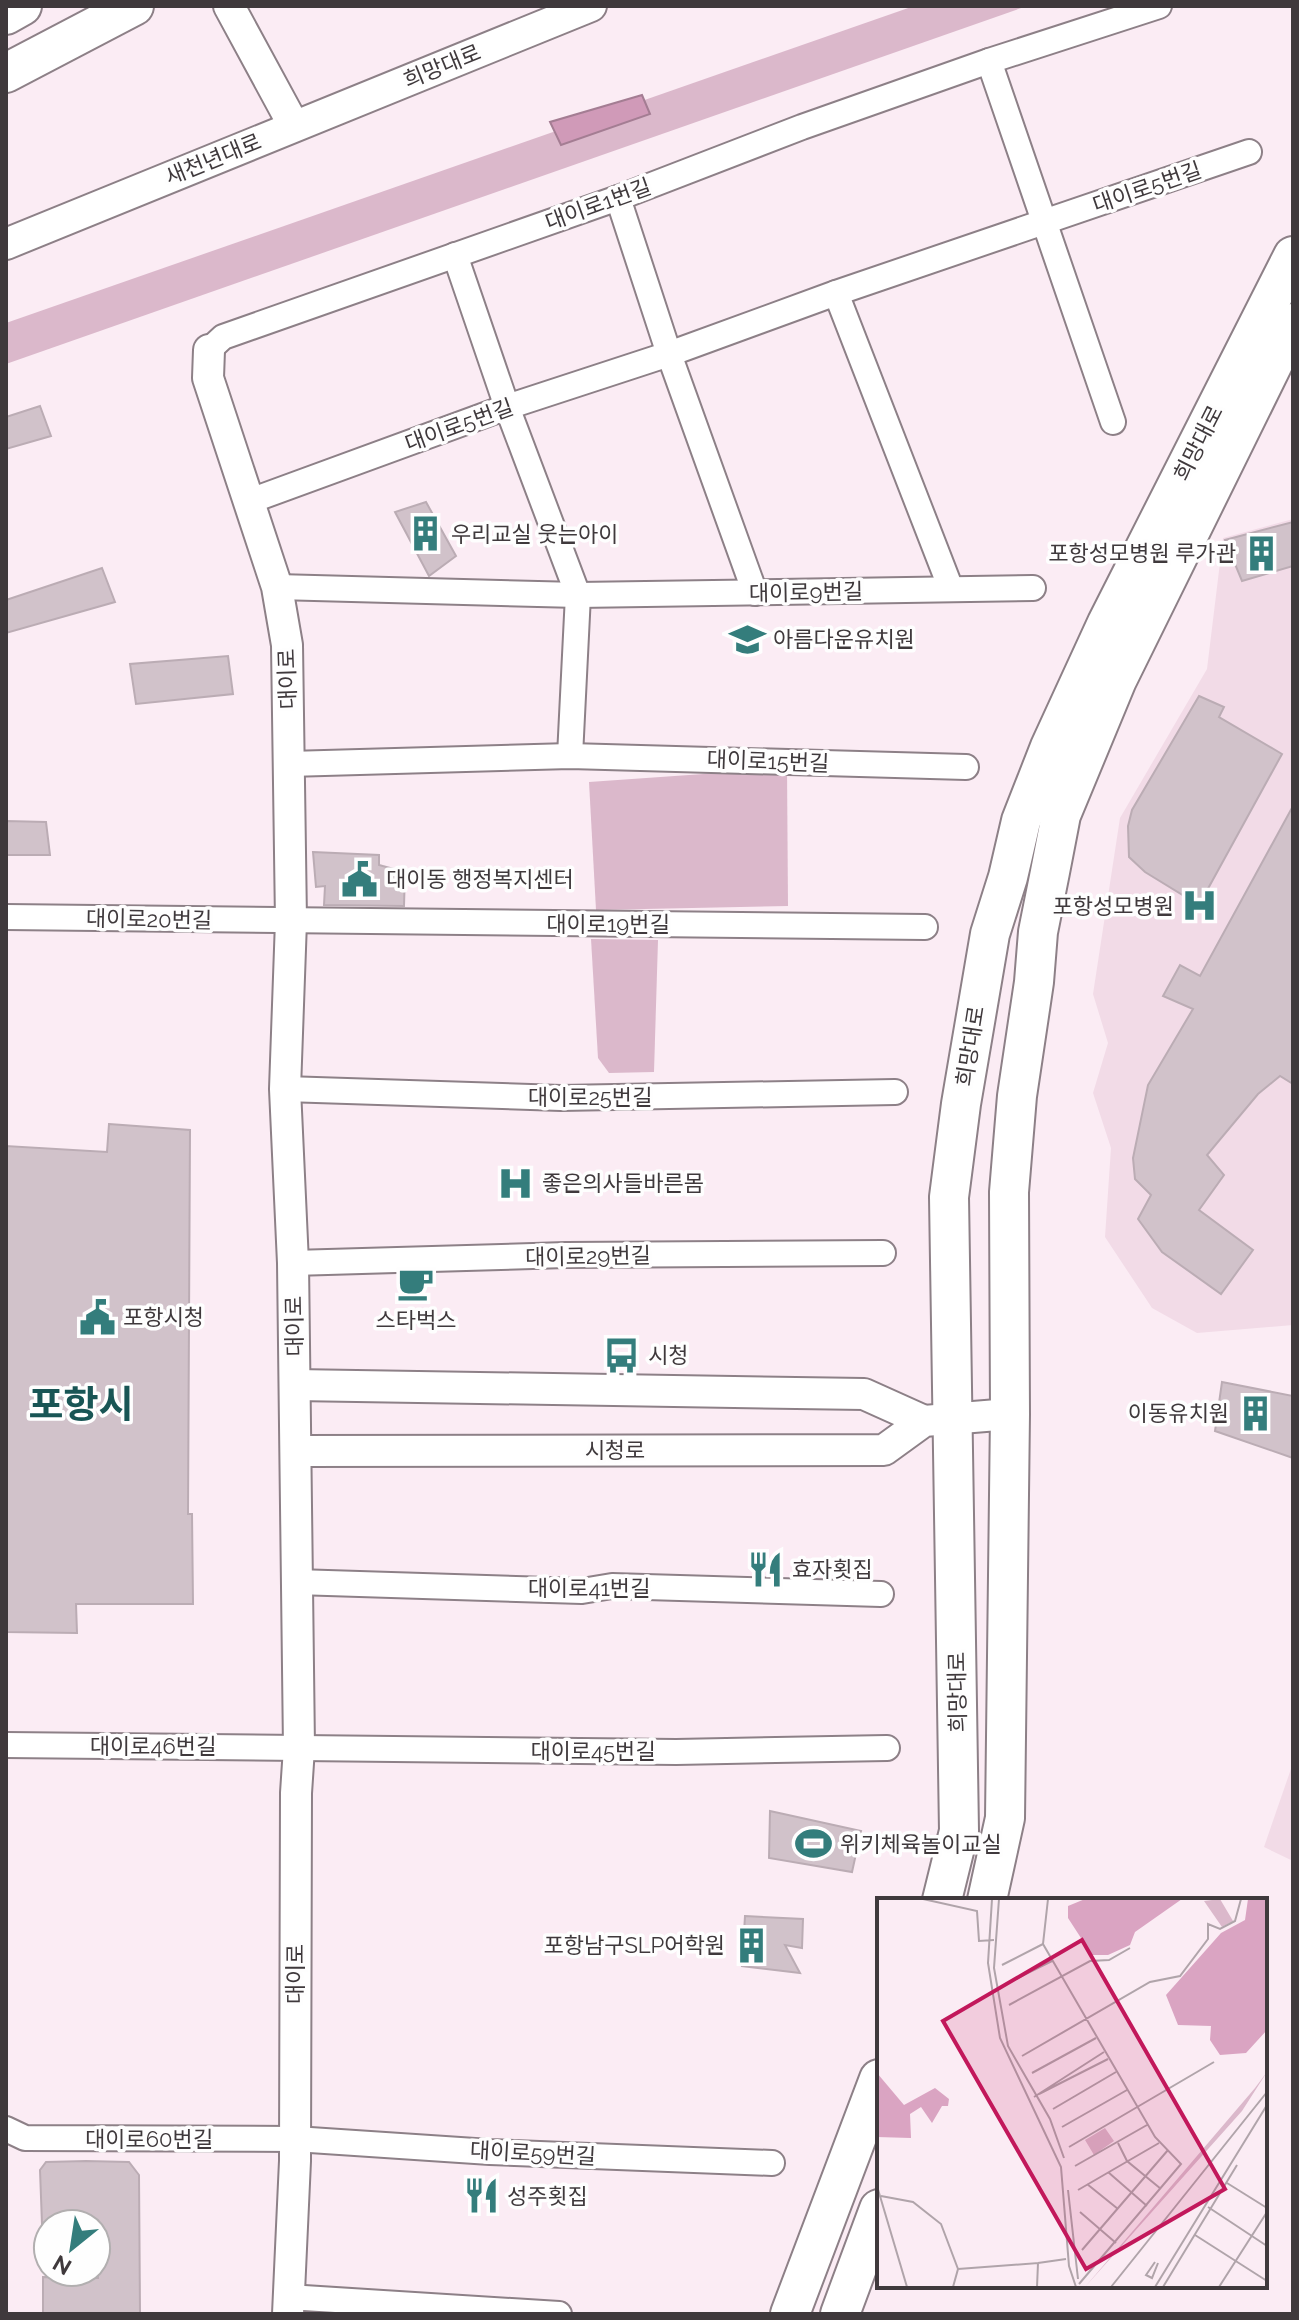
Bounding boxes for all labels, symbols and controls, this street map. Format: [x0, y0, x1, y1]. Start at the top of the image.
street label: 희망대로 [400, 39, 484, 93]
street label: 새천년대로 [161, 128, 265, 190]
street label: 대이로5번길 [1089, 156, 1205, 218]
street label: 대이로1번길 [542, 173, 654, 235]
street label: 대이로5번길 [401, 393, 517, 457]
street label: 희망대로 [1168, 401, 1228, 485]
building icon: 우리교실 웃는아이 [406, 515, 444, 553]
place label: 우리교실 웃는아이 [451, 521, 619, 547]
building icon: 포항성모병원 루가관 [1243, 534, 1281, 572]
place label: 포항성모병원 루가관 [1048, 540, 1236, 566]
street label: 대이로9번길 [749, 578, 863, 606]
school or university icon: 아름다운유치원 [728, 620, 766, 658]
place label: 아름다운유치원 [773, 626, 915, 652]
street label: 대이로 [273, 648, 301, 710]
street label: 대이로15번길 [706, 746, 830, 776]
public building icon: 대이동 행정복지센터 [341, 860, 379, 898]
place label: 대이동 행정복지센터 [386, 866, 574, 892]
hospital icon: 포항성모병원 [1181, 887, 1219, 925]
place label: 포항성모병원 [1053, 893, 1174, 919]
street label: 대이로20번길 [86, 905, 212, 933]
street label: 대이로19번길 [546, 911, 670, 937]
street label: 희망대로 [951, 1004, 989, 1088]
street label: 대이로25번길 [528, 1084, 652, 1110]
hospital icon: 좋은의사들바른몸 [497, 1164, 535, 1202]
place label: 좋은의사들바른몸 [542, 1170, 704, 1196]
street label: 대이로29번길 [525, 1242, 651, 1270]
cafe icon: 스타벅스 [397, 1265, 435, 1303]
street label: 대이로 [280, 1295, 308, 1357]
public building icon: 포항시청 [78, 1298, 116, 1336]
place label: 포항시청 [123, 1304, 204, 1330]
place label: 스타벅스 [376, 1307, 456, 1333]
bus stop icon: 시청 [603, 1336, 641, 1374]
place label: 시청 [648, 1342, 688, 1368]
district label: 포항시 [29, 1382, 133, 1427]
building icon: 이동유치원 [1236, 1394, 1274, 1432]
place label: 이동유치원 [1128, 1400, 1229, 1426]
street label: 시청로 [585, 1437, 645, 1463]
restaurant icon: 효자횟집 [747, 1550, 785, 1588]
place label: 효자횟집 [792, 1556, 873, 1582]
street label: 대이로41번길 [528, 1575, 650, 1601]
street label: 희망대로 [943, 1651, 971, 1733]
street label: 대이로46번길 [90, 1733, 216, 1759]
street label: 대이로45번길 [530, 1738, 656, 1764]
sports icon: 위키체육놀이교실 [795, 1825, 833, 1863]
place label: 위키체육놀이교실 [840, 1831, 1002, 1857]
inset map [877, 1898, 1267, 2288]
building icon: 포항남구SLP어학원 [732, 1926, 770, 1964]
place label: 포항남구SLP어학원 [543, 1932, 725, 1958]
street label: 대이로 [282, 1944, 308, 2004]
street label: 대이로60번길 [85, 2126, 213, 2152]
street label: 대이로59번길 [469, 2137, 597, 2169]
restaurant icon: 성주횟집 [462, 2177, 500, 2215]
place label: 성주횟집 [507, 2183, 588, 2209]
north arrow [32, 2208, 112, 2288]
text: N [48, 2250, 76, 2281]

